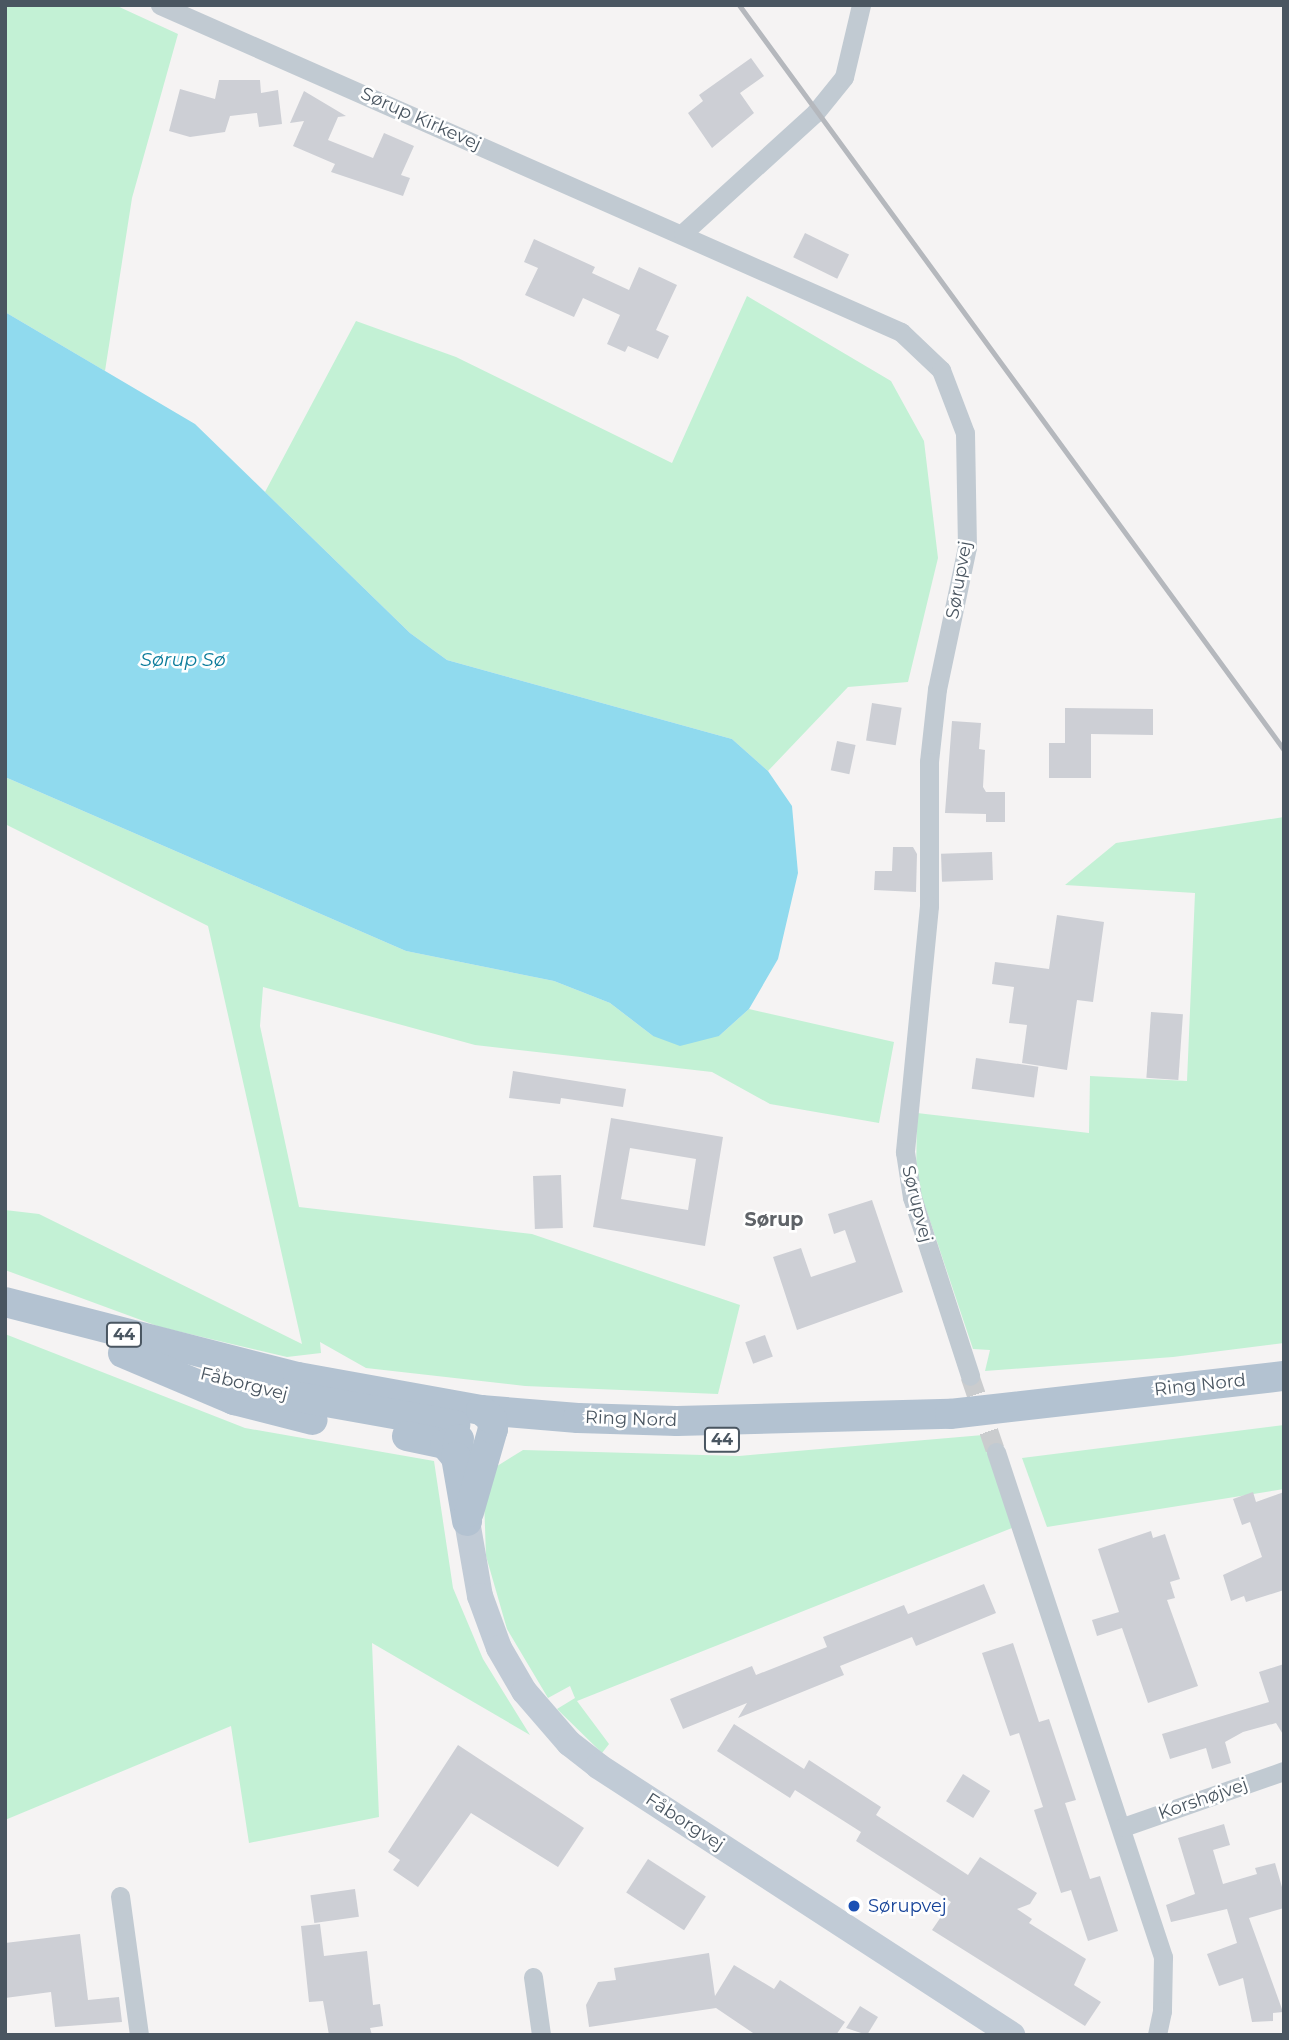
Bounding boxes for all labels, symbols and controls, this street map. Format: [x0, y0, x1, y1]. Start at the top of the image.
street label: Sørup Kirkevej [357, 83, 485, 155]
street label: Sørupvej [942, 539, 976, 621]
water label: Sørup Sø [140, 649, 226, 671]
street label: Sørupvej [897, 1163, 937, 1245]
district label: Sørup [745, 1209, 803, 1231]
road number: 44 [105, 1322, 143, 1348]
street label: Fåborgvej [198, 1363, 290, 1405]
street label: Ring Nord [1153, 1369, 1247, 1401]
street label: Ring Nord [585, 1407, 677, 1431]
road number: 44 [703, 1428, 741, 1452]
street label: Korshøjvej [1155, 1774, 1251, 1824]
street label: Fåborgvej [642, 1789, 728, 1855]
place label: Sørupvej [868, 1895, 947, 1917]
marker: Sørupvej [846, 1898, 862, 1914]

